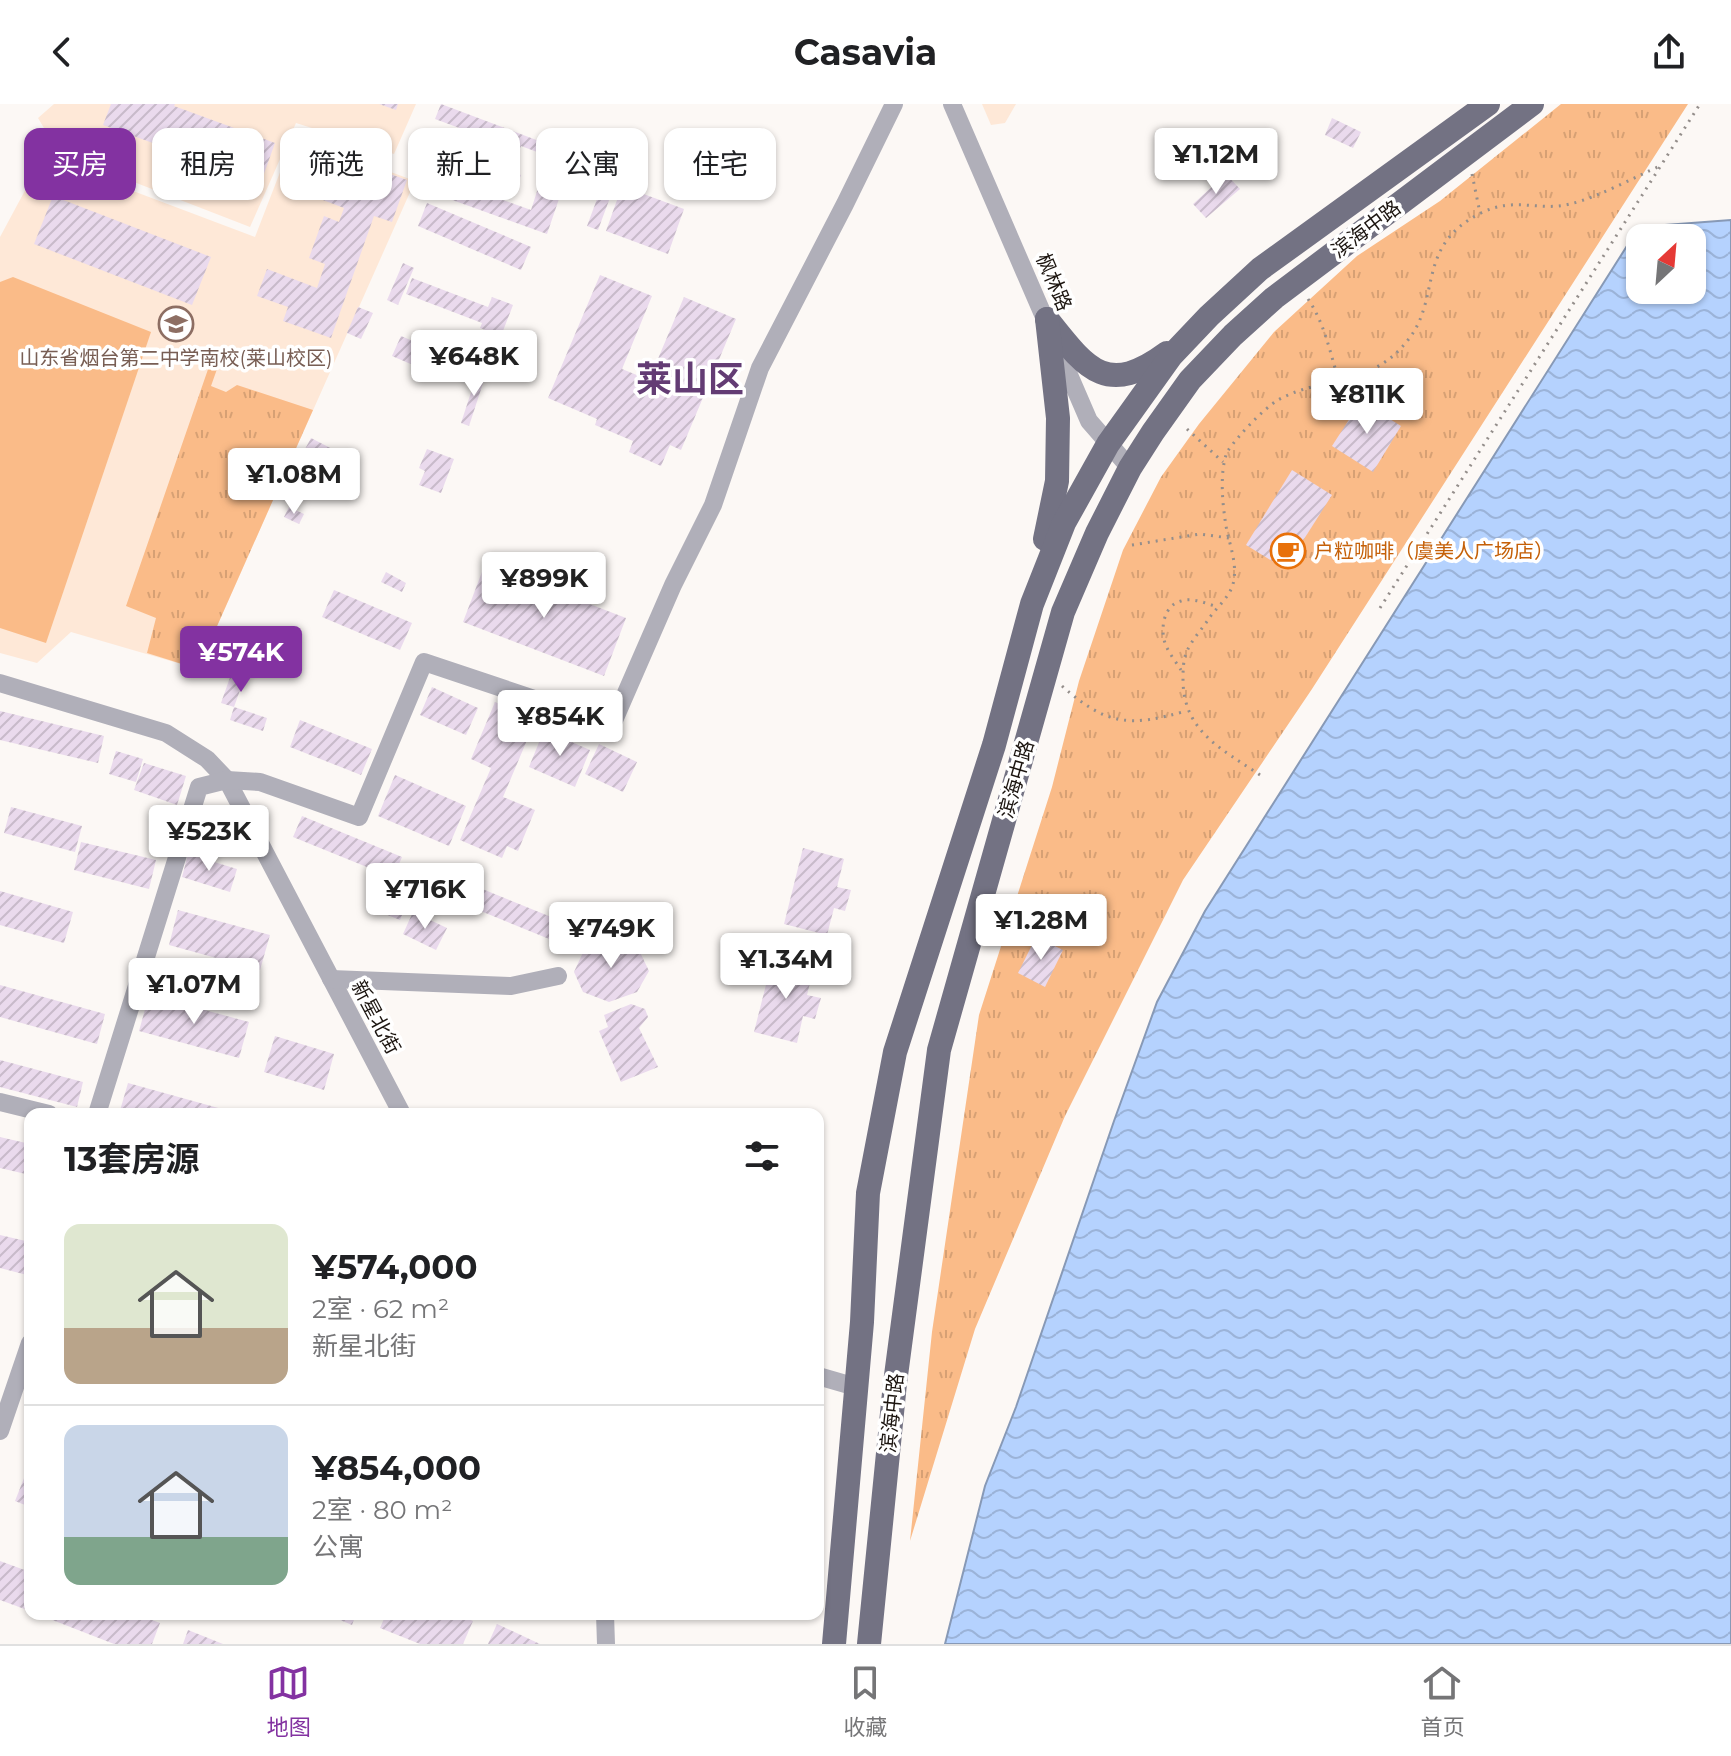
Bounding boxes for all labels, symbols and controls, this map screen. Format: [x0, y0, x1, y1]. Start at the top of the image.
icon: back [40, 30, 84, 74]
text: Casavia [794, 30, 937, 74]
icon: share [1647, 30, 1691, 74]
chip: 买房 [24, 128, 136, 200]
chip: 租房 [152, 128, 264, 200]
chip: 筛选 [280, 128, 392, 200]
chip: 新上 [408, 128, 520, 200]
chip: 公寓 [536, 128, 648, 200]
chip: 住宅 [664, 128, 776, 200]
pin: ¥1.12M [1151, 128, 1281, 196]
text: ¥1.12M [1173, 138, 1259, 170]
street label: 滨海中路 [1327, 195, 1405, 263]
north arrow [1626, 224, 1706, 304]
map controls [1626, 224, 1706, 304]
street label: 枫林路 [1031, 250, 1077, 314]
school or university icon: 山东省烟台第二中学南校(莱山校区) [157, 305, 195, 343]
pin: ¥648K [418, 330, 530, 398]
text: ¥648K [429, 340, 519, 372]
place label: 山东省烟台第二中学南校(莱山校区) [19, 346, 333, 370]
district label: 莱山区 [636, 357, 744, 401]
pin: ¥811K [1311, 368, 1423, 436]
text: ¥811K [1329, 378, 1405, 410]
pin: ¥1.08M [229, 448, 359, 516]
text: ¥1.08M [246, 458, 342, 490]
cafe icon: 户粒咖啡（虞美人广场店） [1269, 532, 1307, 570]
place label: 户粒咖啡（虞美人广场店） [1314, 539, 1554, 563]
pin: ¥899K [488, 552, 600, 620]
text: ¥899K [500, 562, 588, 594]
pin: ¥574K [185, 626, 297, 694]
text: ¥574K [198, 636, 284, 668]
pin: ¥854K [504, 690, 616, 758]
text: ¥854K [516, 700, 604, 732]
street label: 滨海中路 [993, 737, 1039, 821]
pin: ¥523K [153, 805, 265, 873]
text: ¥523K [167, 815, 251, 847]
pin: ¥716K [369, 863, 481, 931]
text: ¥716K [384, 873, 466, 905]
pin: ¥1.28M [976, 894, 1106, 962]
pin: ¥749K [555, 902, 667, 970]
text: ¥1.28M [994, 904, 1088, 936]
text: ¥749K [567, 912, 655, 944]
pin: ¥1.34M [721, 933, 851, 1001]
text: ¥1.34M [738, 943, 834, 975]
pin: ¥1.07M [129, 958, 259, 1026]
text: ¥1.07M [146, 968, 242, 1000]
street label: 新星北街 [347, 976, 405, 1058]
icon: filters [740, 1134, 784, 1178]
text: 13套房源 [64, 1138, 199, 1180]
text: ¥574,000 [312, 1246, 478, 1288]
icon: home [128, 1256, 224, 1352]
text: 2室 · 62 m² [312, 1293, 449, 1325]
text: 新星北街 [312, 1330, 416, 1362]
street label: 滨海中路 [876, 1372, 908, 1454]
text: ¥854,000 [312, 1447, 481, 1489]
icon: home [128, 1457, 224, 1553]
text: 2室 · 80 m² [312, 1494, 452, 1526]
text: 公寓 [312, 1531, 364, 1563]
tab: 地图 [266, 1661, 311, 1741]
tab: 收藏 [843, 1661, 888, 1741]
tab: 首页 [1420, 1661, 1465, 1741]

